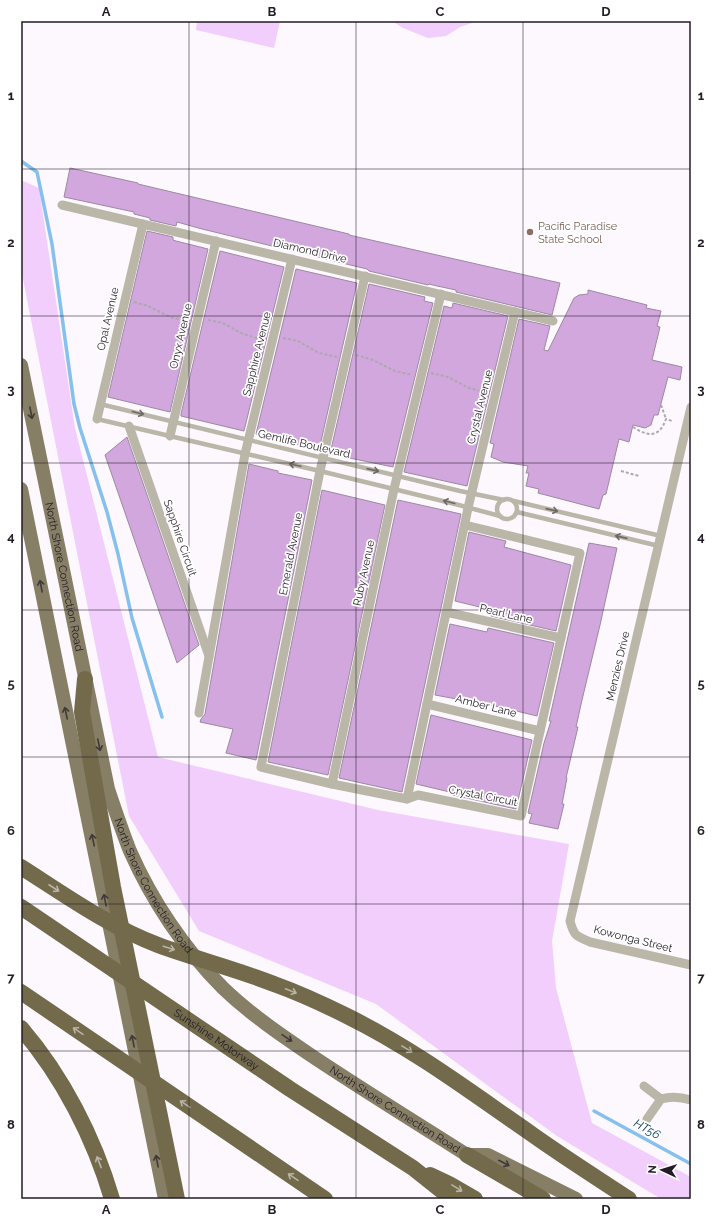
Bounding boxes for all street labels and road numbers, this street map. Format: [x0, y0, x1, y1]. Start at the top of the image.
street label: Diamond Drive [272, 236, 349, 266]
street label: Opal Avenue [94, 285, 122, 352]
street label: Onyx Avenue [167, 301, 195, 370]
street label: Sapphire Avenue [240, 310, 274, 397]
street label: Crystal Avenue [465, 368, 496, 445]
street label: Gemlife Boulevard [256, 427, 352, 461]
street label: Sapphire Circuit [161, 498, 199, 578]
street label: North Shore Connection Road [43, 501, 86, 653]
street label: Emerald Avenue [277, 511, 305, 596]
street label: Ruby Avenue [351, 538, 377, 607]
street label: Pearl Lane [478, 602, 534, 627]
street label: Menzies Drive [604, 629, 632, 702]
street label: Amber Lane [454, 692, 518, 720]
street label: Crystal Circuit [447, 783, 519, 809]
street label: North Shore Connection Road [112, 816, 196, 955]
street label: Kowonga Street [592, 923, 674, 955]
street label: Sunshine Motorway [171, 1006, 262, 1073]
street label: North Shore Connection Road [327, 1063, 463, 1156]

